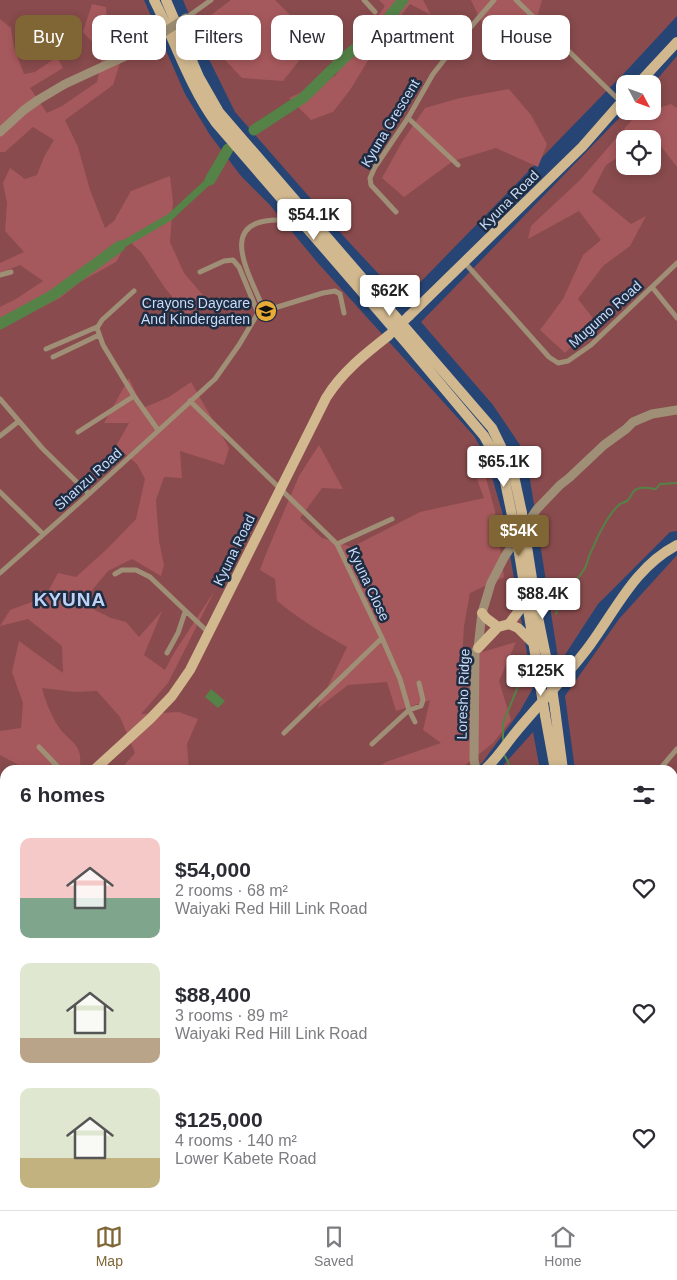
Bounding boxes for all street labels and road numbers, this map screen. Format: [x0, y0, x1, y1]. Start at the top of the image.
street label: Kyuna Crescent [357, 76, 423, 170]
street label: Kyuna Road [476, 167, 542, 233]
street label: Mugumo Road [566, 277, 644, 351]
street label: Shanzu Road [51, 445, 125, 513]
street label: Kyuna Road [210, 512, 258, 588]
street label: Kyuna Close [345, 545, 393, 624]
street label: Loresho Ridge [453, 648, 473, 740]

